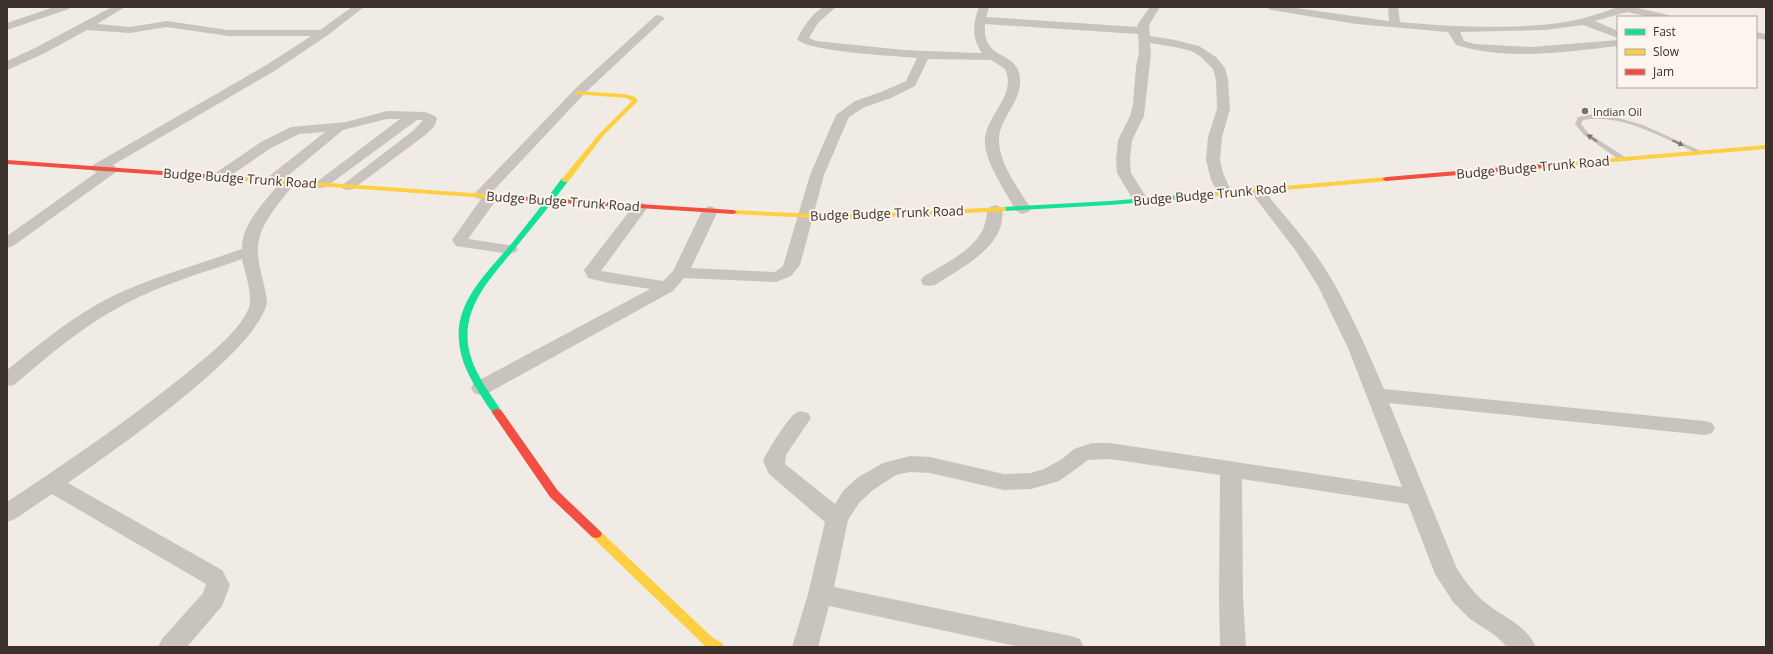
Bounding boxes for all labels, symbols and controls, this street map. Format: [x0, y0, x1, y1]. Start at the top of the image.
legend [1617, 16, 1757, 88]
text: Fast [1653, 23, 1676, 40]
text: Slow [1653, 43, 1680, 60]
text: Jam [1652, 63, 1674, 80]
place label: Indian Oil [1593, 104, 1642, 119]
marker: Indian Oil [1580, 106, 1590, 116]
one-way arrow [1586, 134, 1597, 141]
one-way arrow [1672, 140, 1684, 147]
street label: Budge Budge Trunk Road [1456, 151, 1610, 183]
street label: Budge Budge Trunk Road [163, 164, 317, 192]
street label: Budge Budge Trunk Road [1133, 178, 1287, 210]
street label: Budge Budge Trunk Road [486, 187, 640, 215]
street label: Budge Budge Trunk Road [810, 201, 964, 225]

